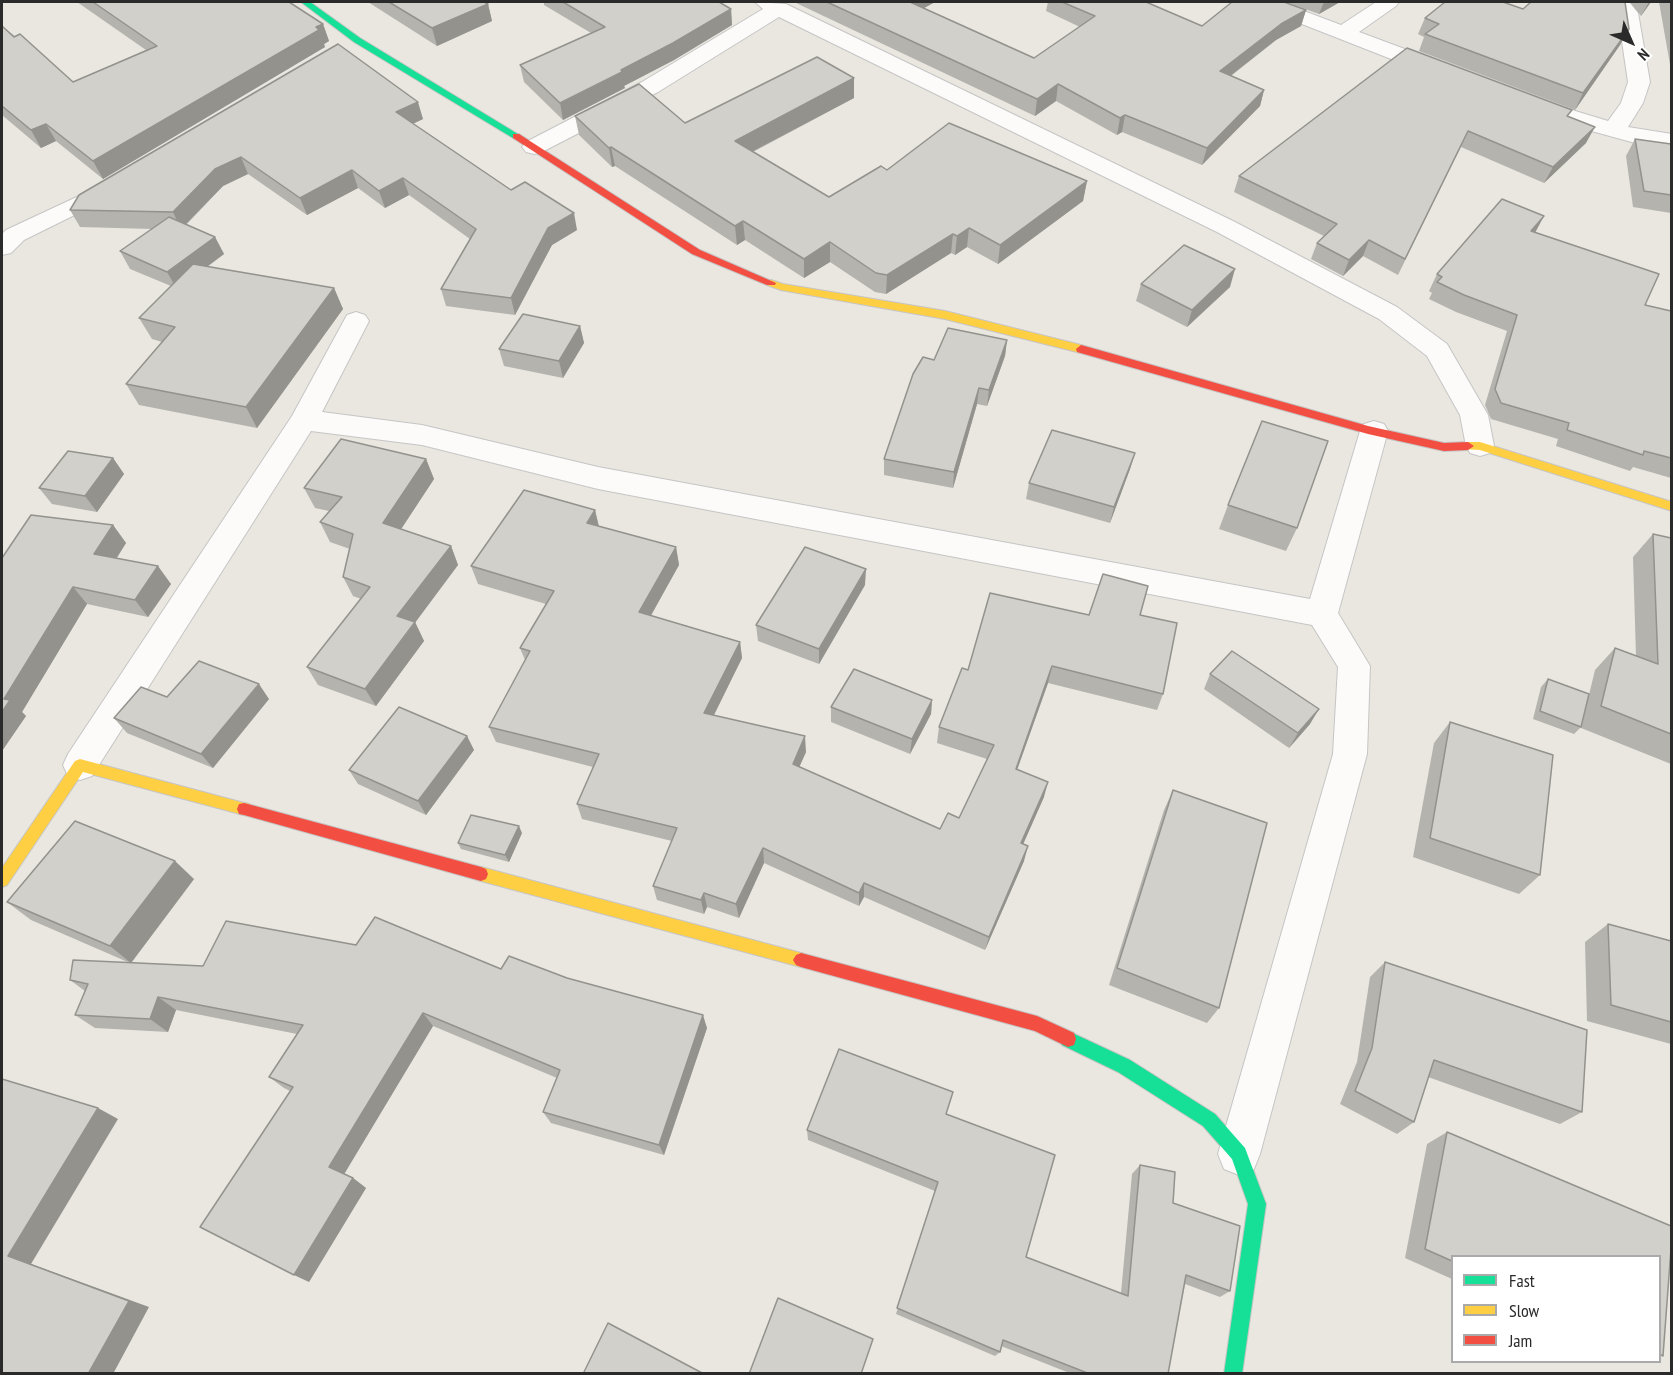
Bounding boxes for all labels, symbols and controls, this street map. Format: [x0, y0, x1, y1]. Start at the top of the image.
north arrow [1601, 12, 1661, 72]
text: N [1634, 45, 1654, 65]
legend [1451, 1255, 1661, 1363]
text: Fast [1509, 1269, 1535, 1292]
text: Slow [1509, 1299, 1539, 1322]
text: Jam [1509, 1329, 1532, 1352]

